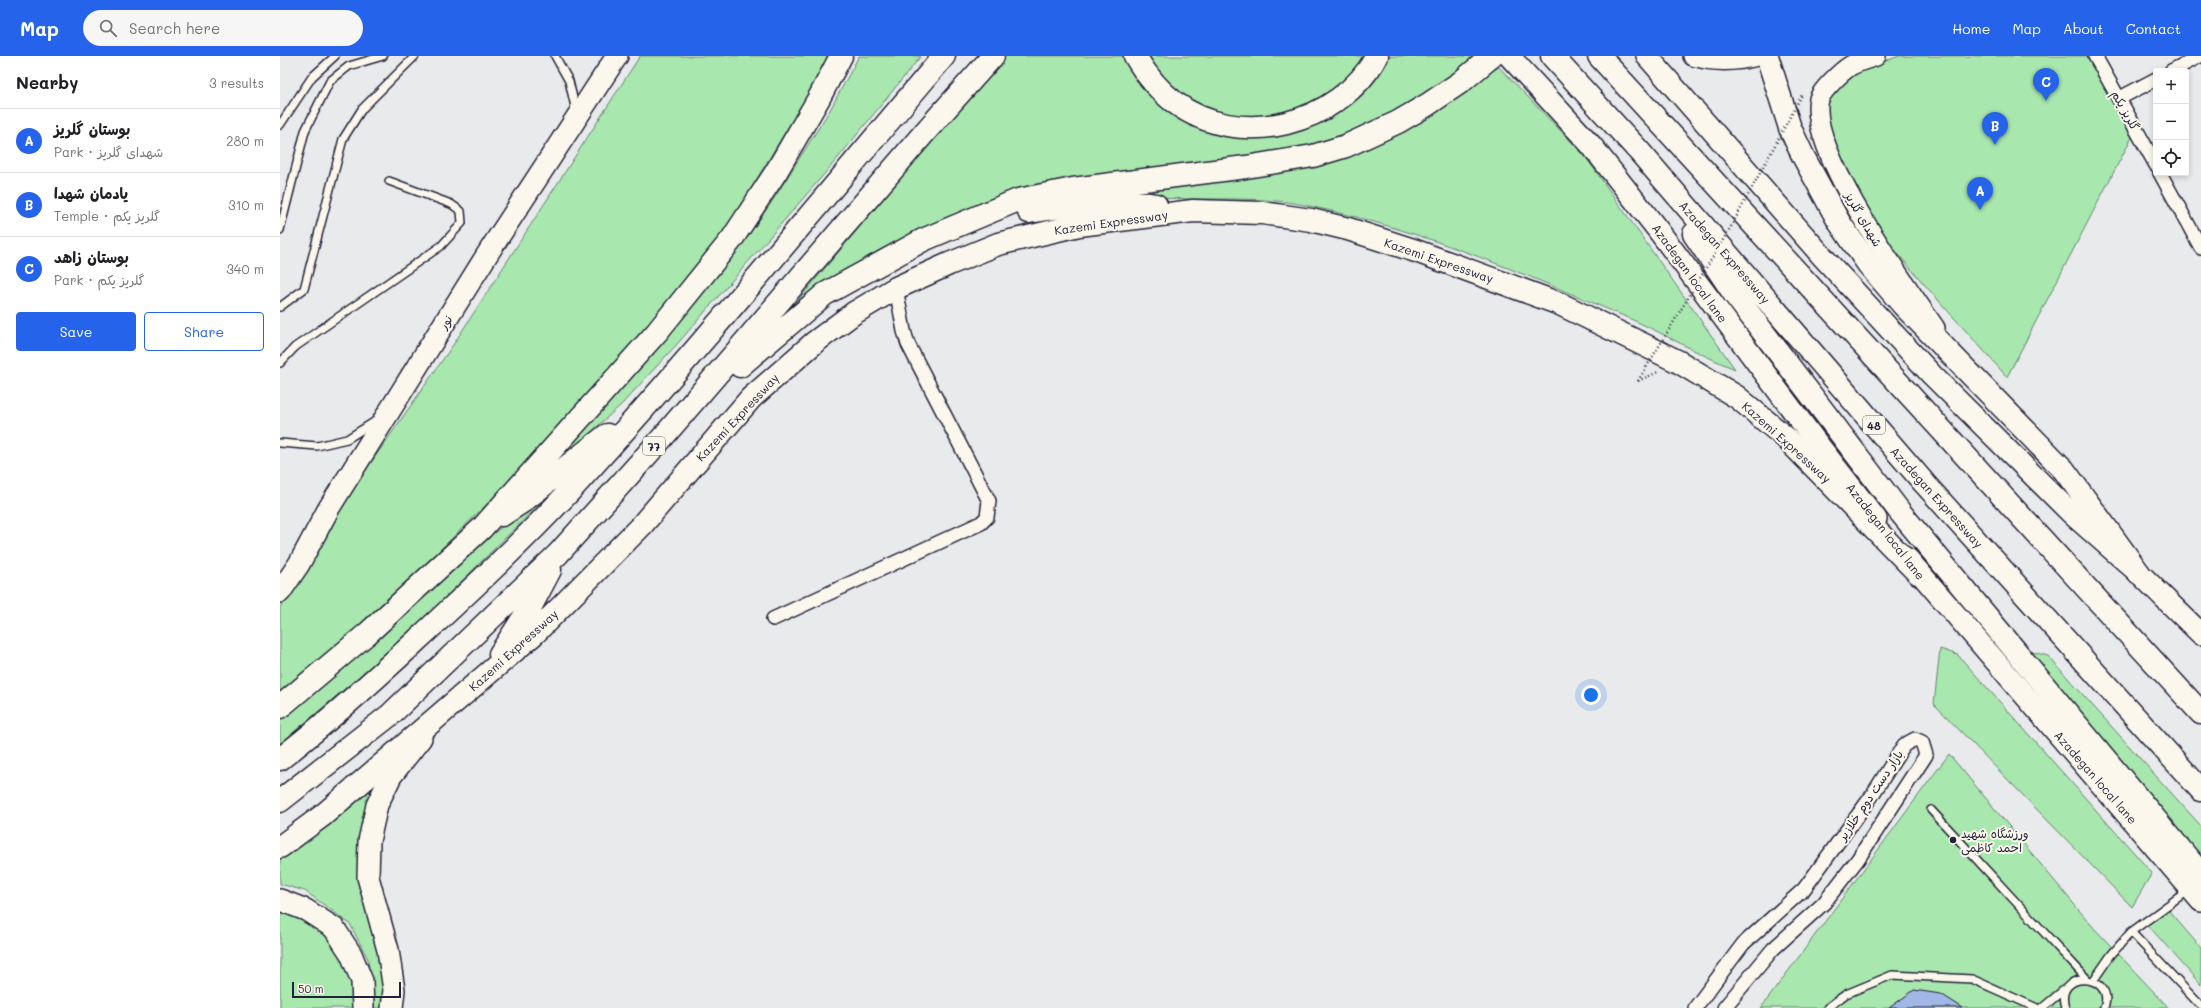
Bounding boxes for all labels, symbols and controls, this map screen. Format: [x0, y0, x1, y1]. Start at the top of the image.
search box [83, 10, 363, 46]
text: Map [20, 16, 59, 41]
icon: search [97, 17, 119, 39]
text: Search here [129, 18, 220, 38]
text: Home [1952, 19, 1990, 38]
text: Map [2012, 19, 2041, 38]
text: About [2063, 19, 2104, 38]
text: Contact [2126, 19, 2181, 38]
pin: C [2033, 68, 2059, 101]
map controls [2153, 68, 2189, 176]
button: + [2153, 68, 2189, 104]
text: Nearby [16, 71, 78, 93]
text: 3 results [209, 74, 264, 91]
street label: گلریز یکم [2107, 87, 2144, 134]
button: − [2153, 104, 2189, 140]
pin: B [1982, 112, 2008, 145]
text: بوستان گلریز [54, 119, 130, 139]
text: A [24, 132, 34, 149]
text: 280 m [226, 132, 264, 149]
button: locate [2153, 140, 2189, 176]
text: Park · شهدای گلریز [54, 143, 163, 160]
pin: A [1967, 177, 1993, 210]
text: یادمان شهدا [54, 183, 128, 203]
street label: شهدای گلریز [1841, 188, 1886, 249]
text: B [25, 196, 33, 213]
text: 310 m [228, 196, 264, 213]
street label: Azadegan Expressway [1676, 197, 1774, 307]
street label: Kazemi Expressway [1053, 206, 1169, 238]
text: Temple · گلریز یکم [54, 207, 160, 224]
street label: Azadegan local lane [1649, 220, 1731, 326]
street label: Kazemi Expressway [1382, 234, 1496, 286]
text: بوستان زاهد [54, 247, 129, 267]
text: C [24, 260, 34, 277]
text: 340 m [226, 260, 264, 277]
text: Park · گلریز یکم [54, 271, 145, 288]
button: Save [16, 312, 136, 351]
button: Share [144, 312, 264, 351]
street label: نور [434, 312, 455, 333]
street label: Kazemi Expressway [692, 370, 782, 464]
street label: Kazemi Expressway [1739, 398, 1835, 486]
road number: 48 [1863, 416, 1885, 434]
road number: 77 [643, 437, 665, 455]
street label: Azadegan Expressway [1887, 443, 1987, 551]
street label: Azadegan local lane [1843, 479, 1929, 583]
street label: Kazemi Expressway [465, 606, 561, 694]
your location [1581, 685, 1601, 705]
street label: Azadegan local lane [2051, 727, 2141, 827]
street label: بازار دست دوم خلازیر [1833, 747, 1908, 845]
place label: ورزشگاه شهید احمد کاظمی [1961, 825, 2029, 856]
marker: ورزشگاه شهید احمد کاظمی [1948, 835, 1958, 845]
scale bar [292, 980, 401, 999]
text: 50 m [298, 981, 324, 996]

